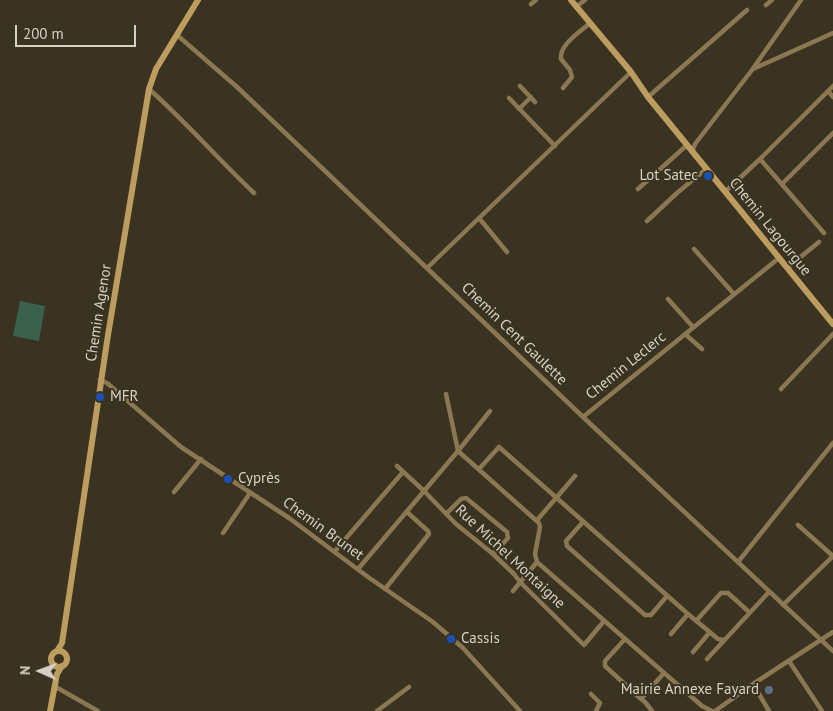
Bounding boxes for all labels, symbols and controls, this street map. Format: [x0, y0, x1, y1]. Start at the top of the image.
scale bar [18, 15, 139, 47]
text: 200 m [23, 24, 64, 43]
place label: Lot Satec [639, 167, 698, 185]
marker: Lot Satec [702, 170, 714, 182]
street label: Chemin Lagourgue [725, 174, 815, 280]
street label: Chemin Agenor [82, 263, 116, 363]
street label: Chemin Cent Gaulette [457, 279, 571, 389]
street label: Chemin Leclerc [582, 328, 670, 404]
place label: MFR [110, 388, 139, 406]
marker: MFR [94, 391, 106, 403]
place label: Cyprès [238, 470, 280, 488]
marker: Cyprès [222, 473, 234, 485]
street label: Chemin Brunet [279, 494, 367, 564]
street label: Rue Michel Montaigne [451, 501, 569, 613]
place label: Cassis [461, 630, 500, 648]
marker: Cassis [445, 633, 457, 645]
north arrow [15, 646, 65, 696]
text: N [16, 666, 34, 675]
place label: Mairie Annexe Fayard [621, 681, 759, 699]
marker: Mairie Annexe Fayard [763, 684, 775, 696]

